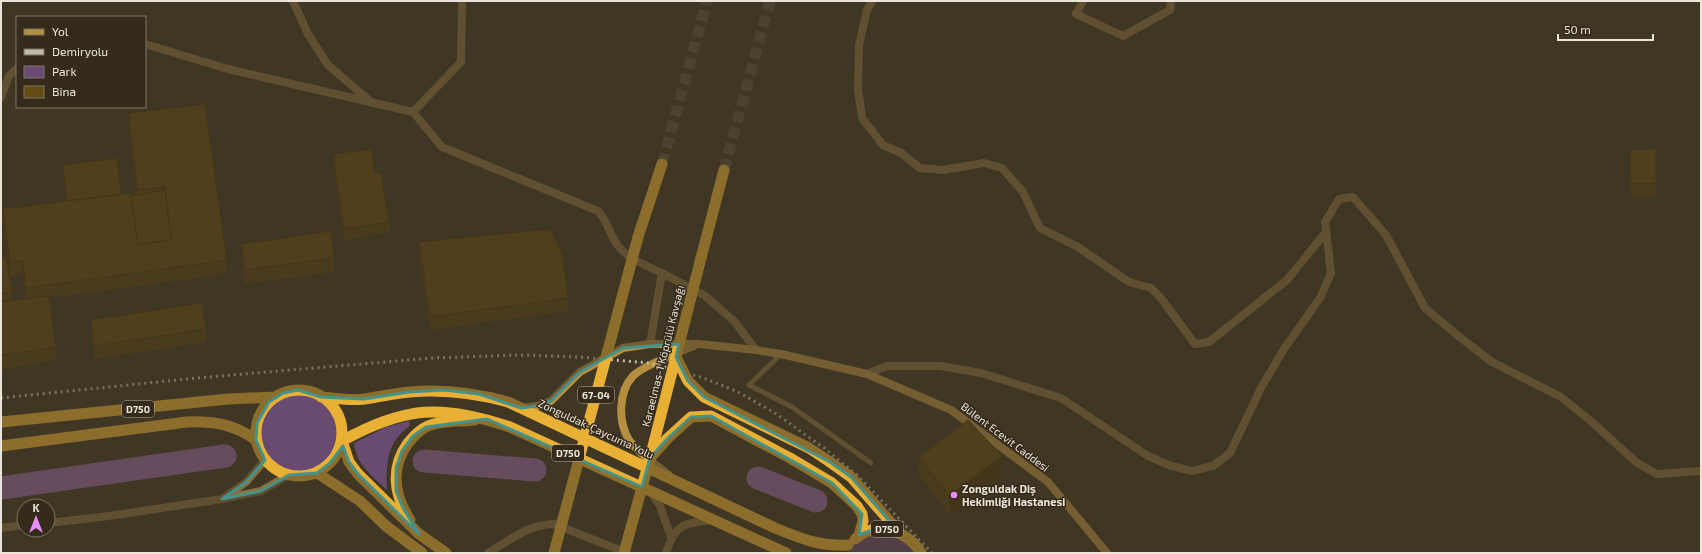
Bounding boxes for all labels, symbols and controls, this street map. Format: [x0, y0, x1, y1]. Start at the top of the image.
legend [16, 16, 146, 108]
scale bar [1558, 16, 1653, 42]
text: 50 m [1564, 22, 1591, 36]
text: Yol [52, 24, 69, 38]
text: Demiryolu [52, 44, 108, 58]
text: Park [52, 64, 77, 78]
text: Bina [52, 84, 76, 98]
street label: Karaelmas-1 Köprülü Kavşağı [639, 284, 687, 428]
road number: 67-04 [578, 387, 614, 403]
street label: Zonguldak-Çaycuma Yolu [536, 396, 656, 462]
street label: Bülent Ecevit Caddesi [959, 399, 1052, 474]
road number: D750 [122, 401, 154, 417]
road number: D750 [552, 445, 584, 461]
place label: Zonguldak Diş Hekimliği Hastanesi [962, 482, 1065, 508]
marker: Zonguldak Diş Hekimliği Hastanesi [949, 490, 959, 500]
north arrow [16, 498, 56, 538]
text: K [33, 501, 40, 514]
road number: D750 [871, 521, 903, 537]

